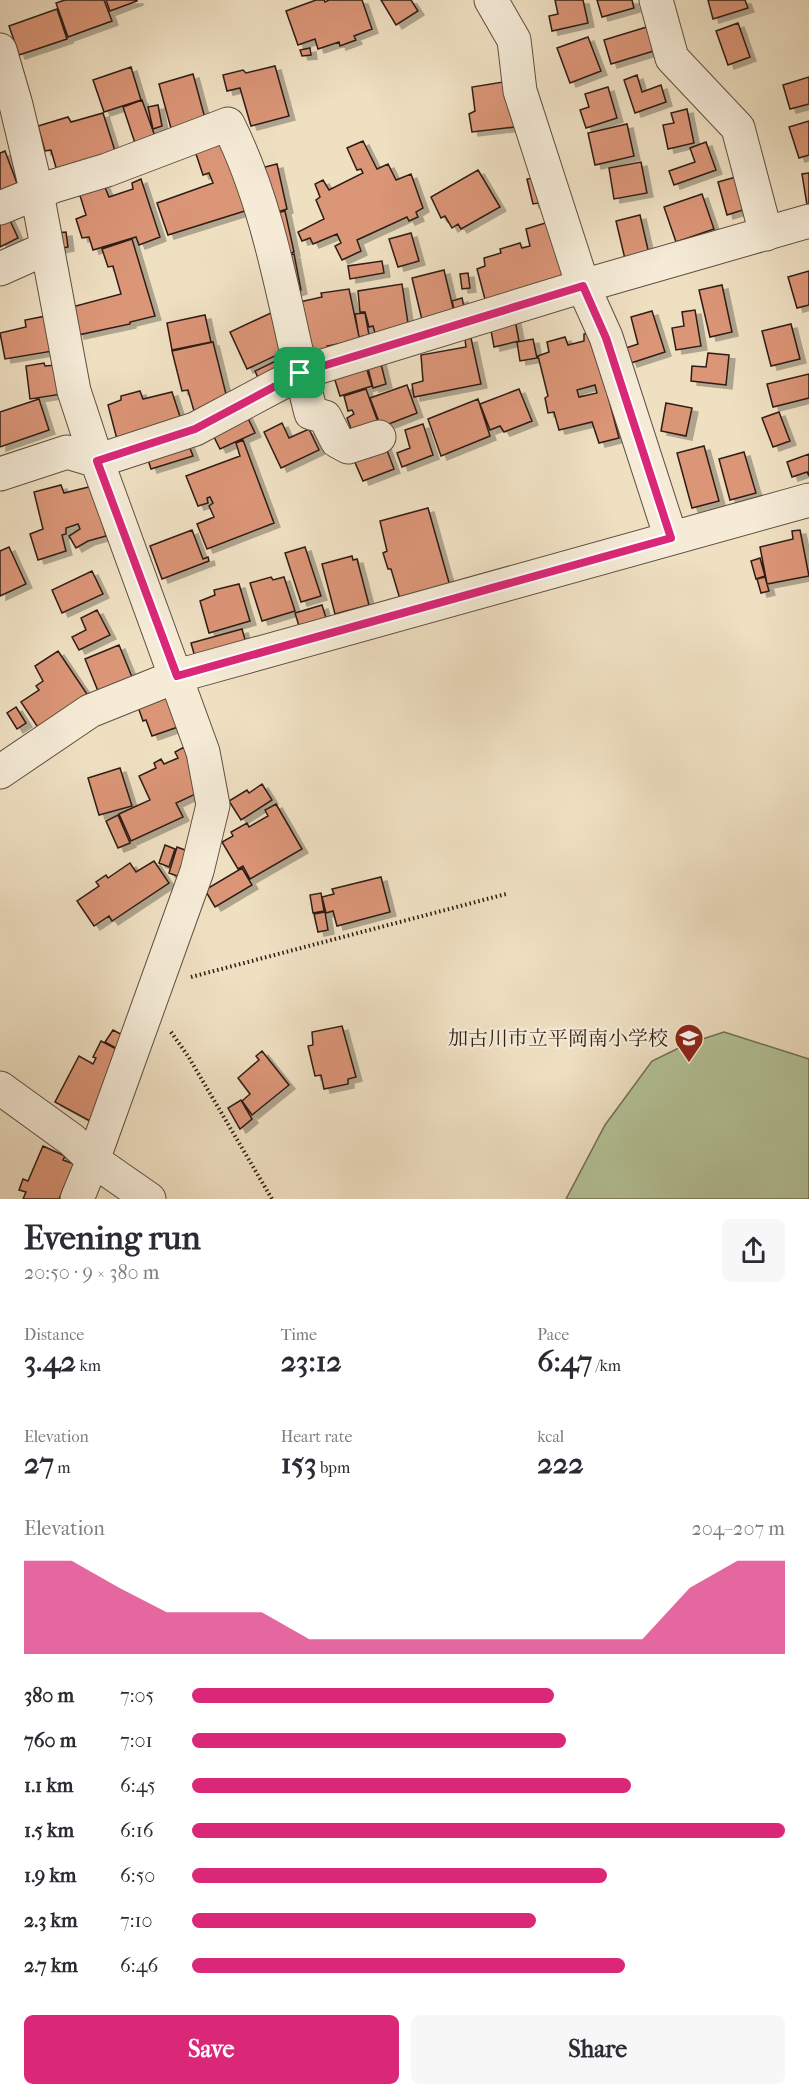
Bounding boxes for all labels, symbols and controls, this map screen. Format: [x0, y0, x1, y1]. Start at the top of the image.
pin [274, 347, 325, 398]
icon: arrive [283, 356, 316, 389]
school or university icon: 加古川市立平岡南小学校 [673, 1022, 705, 1064]
place label: 加古川市立平岡南小学校 [448, 1027, 668, 1050]
text: Evening run [24, 1219, 201, 1258]
button: share [722, 1219, 785, 1282]
text: 20:50 · 9 × 380 m [24, 1261, 159, 1284]
text: Distance [24, 1325, 84, 1344]
text: Time [281, 1325, 317, 1344]
text: Pace [537, 1325, 569, 1344]
text: 3.42 [24, 1344, 76, 1379]
text: 23:12 [281, 1344, 342, 1379]
text: 6:47 [537, 1344, 592, 1379]
text: km [76, 1356, 101, 1375]
text: /km [592, 1356, 621, 1375]
text: Elevation [24, 1427, 89, 1446]
text: Heart rate [281, 1427, 352, 1446]
text: kcal [537, 1427, 564, 1446]
text: 27 [24, 1446, 54, 1481]
text: 153 [281, 1446, 317, 1481]
text: 222 [537, 1446, 584, 1481]
text: m [54, 1458, 71, 1477]
text: bpm [317, 1458, 350, 1477]
text: Elevation [24, 1517, 105, 1540]
text: 204–207 m [691, 1517, 785, 1540]
text: 380 m [24, 1684, 74, 1707]
text: 7:05 [120, 1684, 154, 1707]
text: 760 m [24, 1729, 76, 1752]
text: 7:01 [120, 1729, 153, 1752]
text: 1.1 km [24, 1774, 73, 1797]
text: 6:45 [120, 1774, 156, 1797]
text: 1.5 km [24, 1819, 74, 1842]
text: 6:16 [120, 1819, 154, 1842]
text: 1.9 km [24, 1864, 76, 1887]
text: 6:50 [120, 1864, 155, 1887]
text: 2.3 km [24, 1909, 78, 1932]
text: 7:10 [120, 1909, 153, 1932]
text: 2.7 km [24, 1954, 78, 1977]
text: 6:46 [120, 1954, 158, 1977]
button: Save [24, 2015, 399, 2084]
button: Share [411, 2015, 785, 2084]

